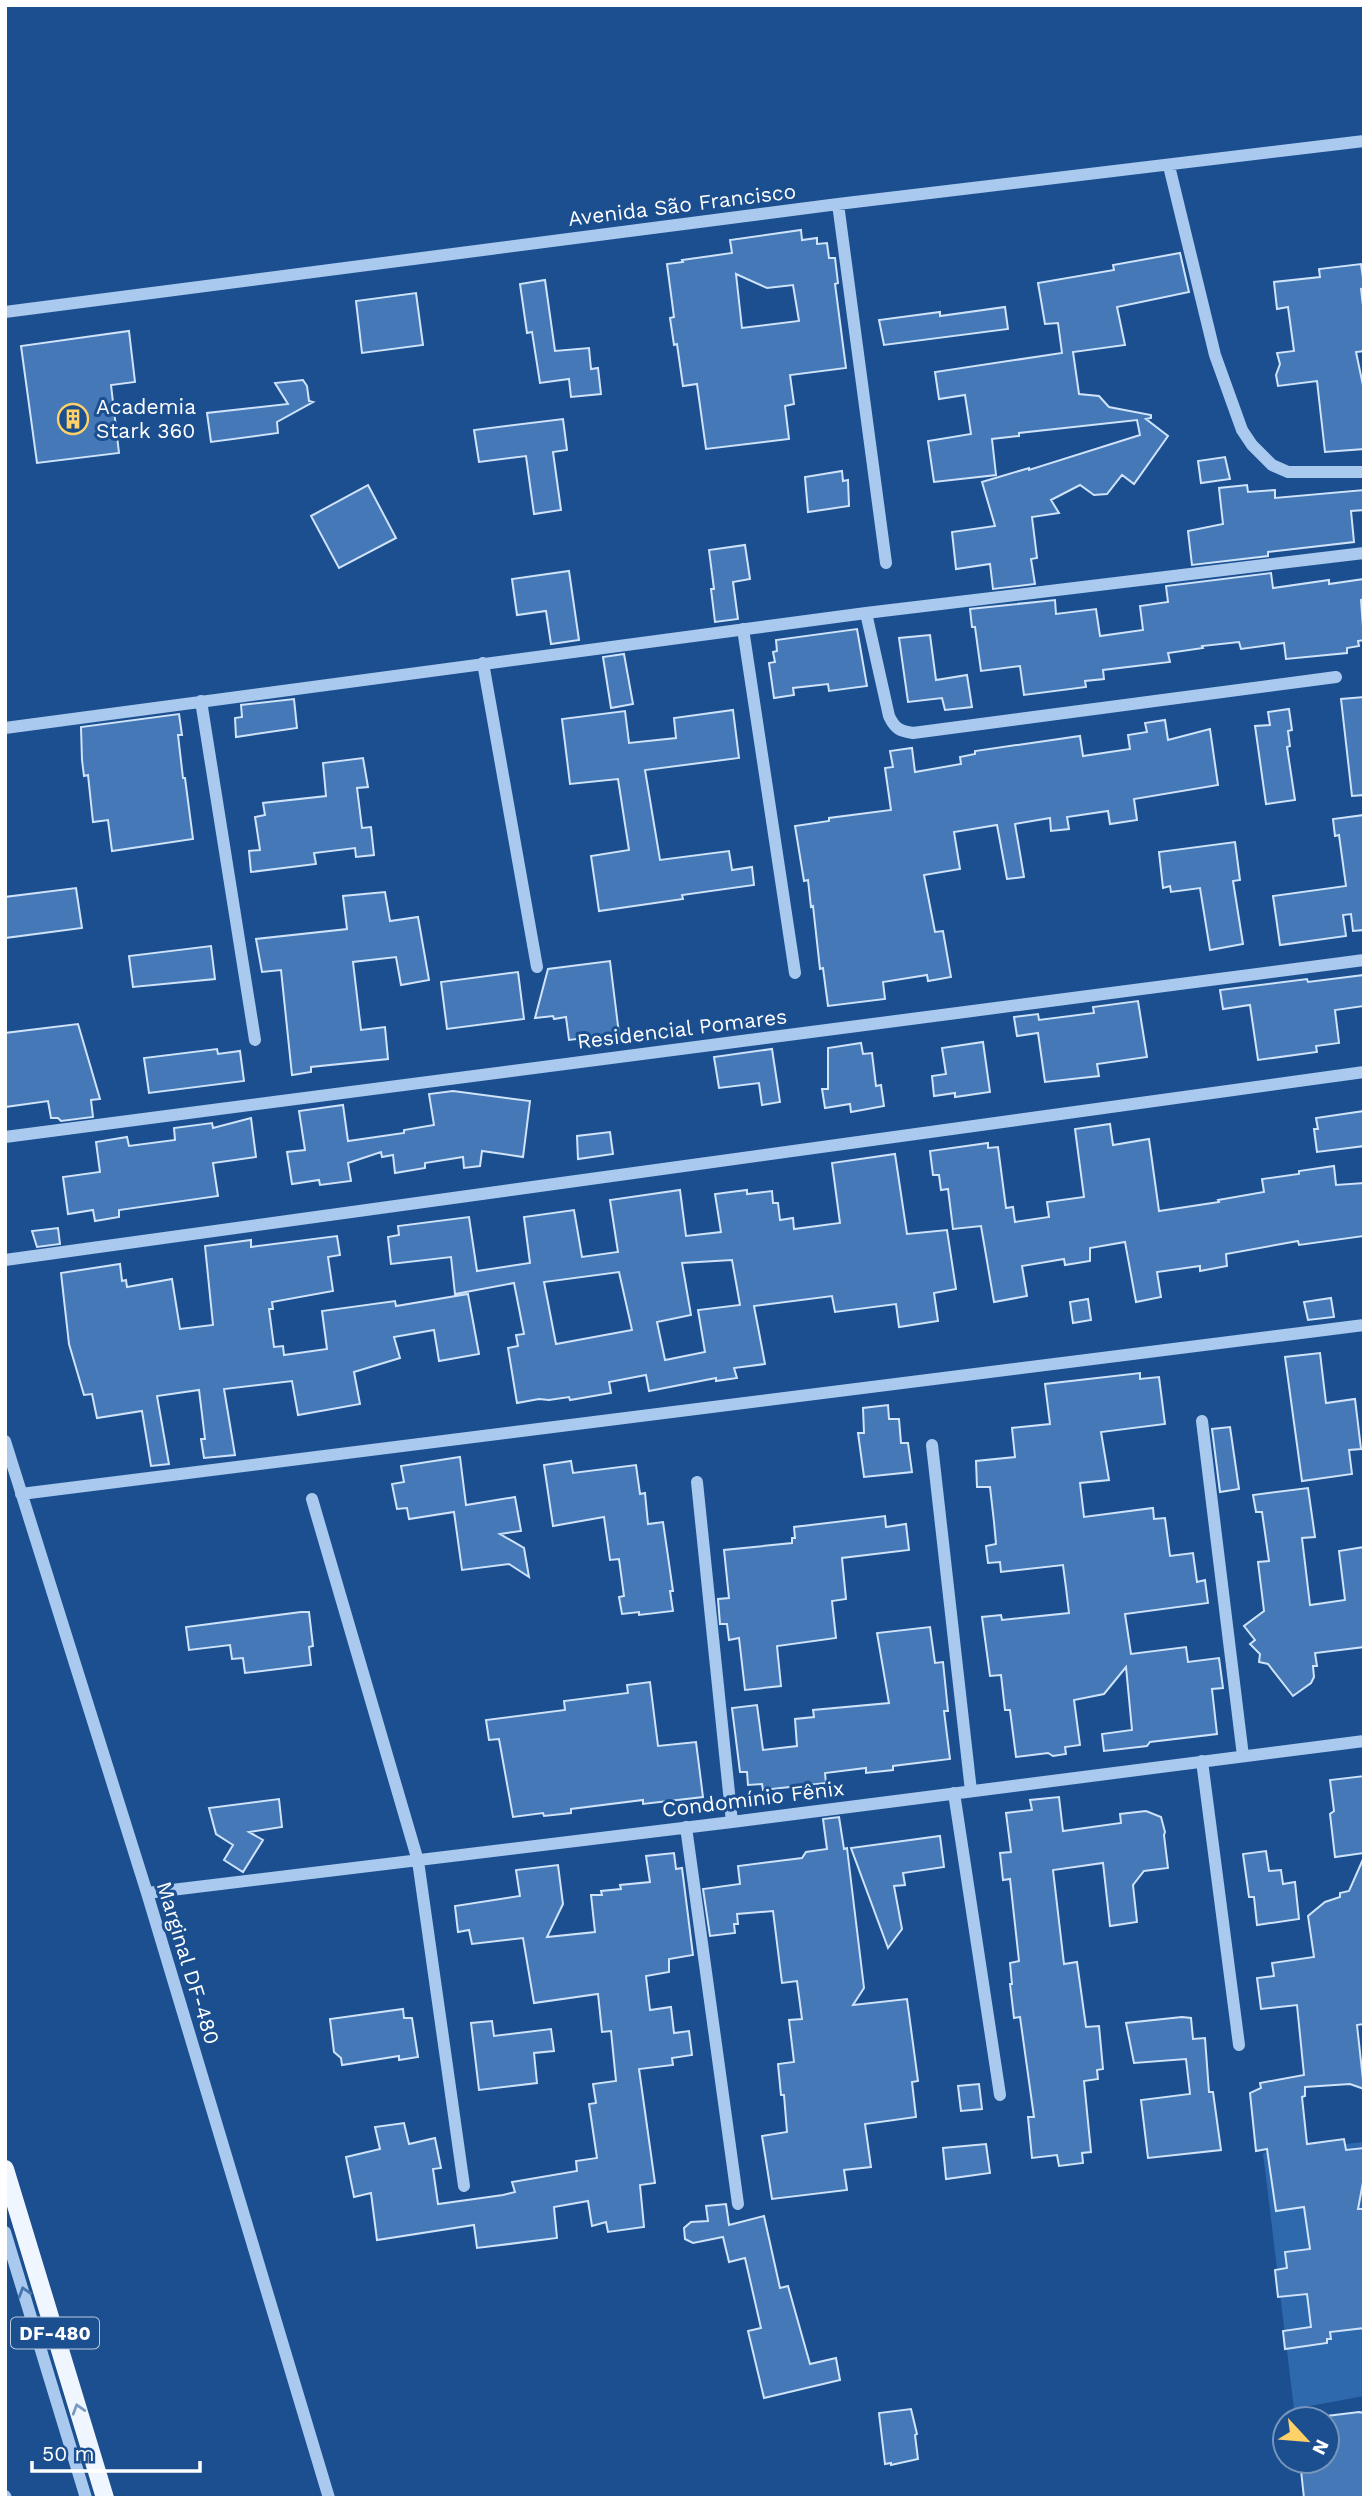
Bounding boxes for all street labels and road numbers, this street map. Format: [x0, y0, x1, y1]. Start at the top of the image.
street label: Avenida São Francisco [567, 178, 797, 231]
street label: Residencial Pomares [576, 1003, 788, 1054]
street label: Condomínio Fênix [660, 1775, 845, 1822]
street label: Marginal DF-480 [152, 1878, 225, 2047]
road number: DF-480 [11, 2318, 99, 2348]

